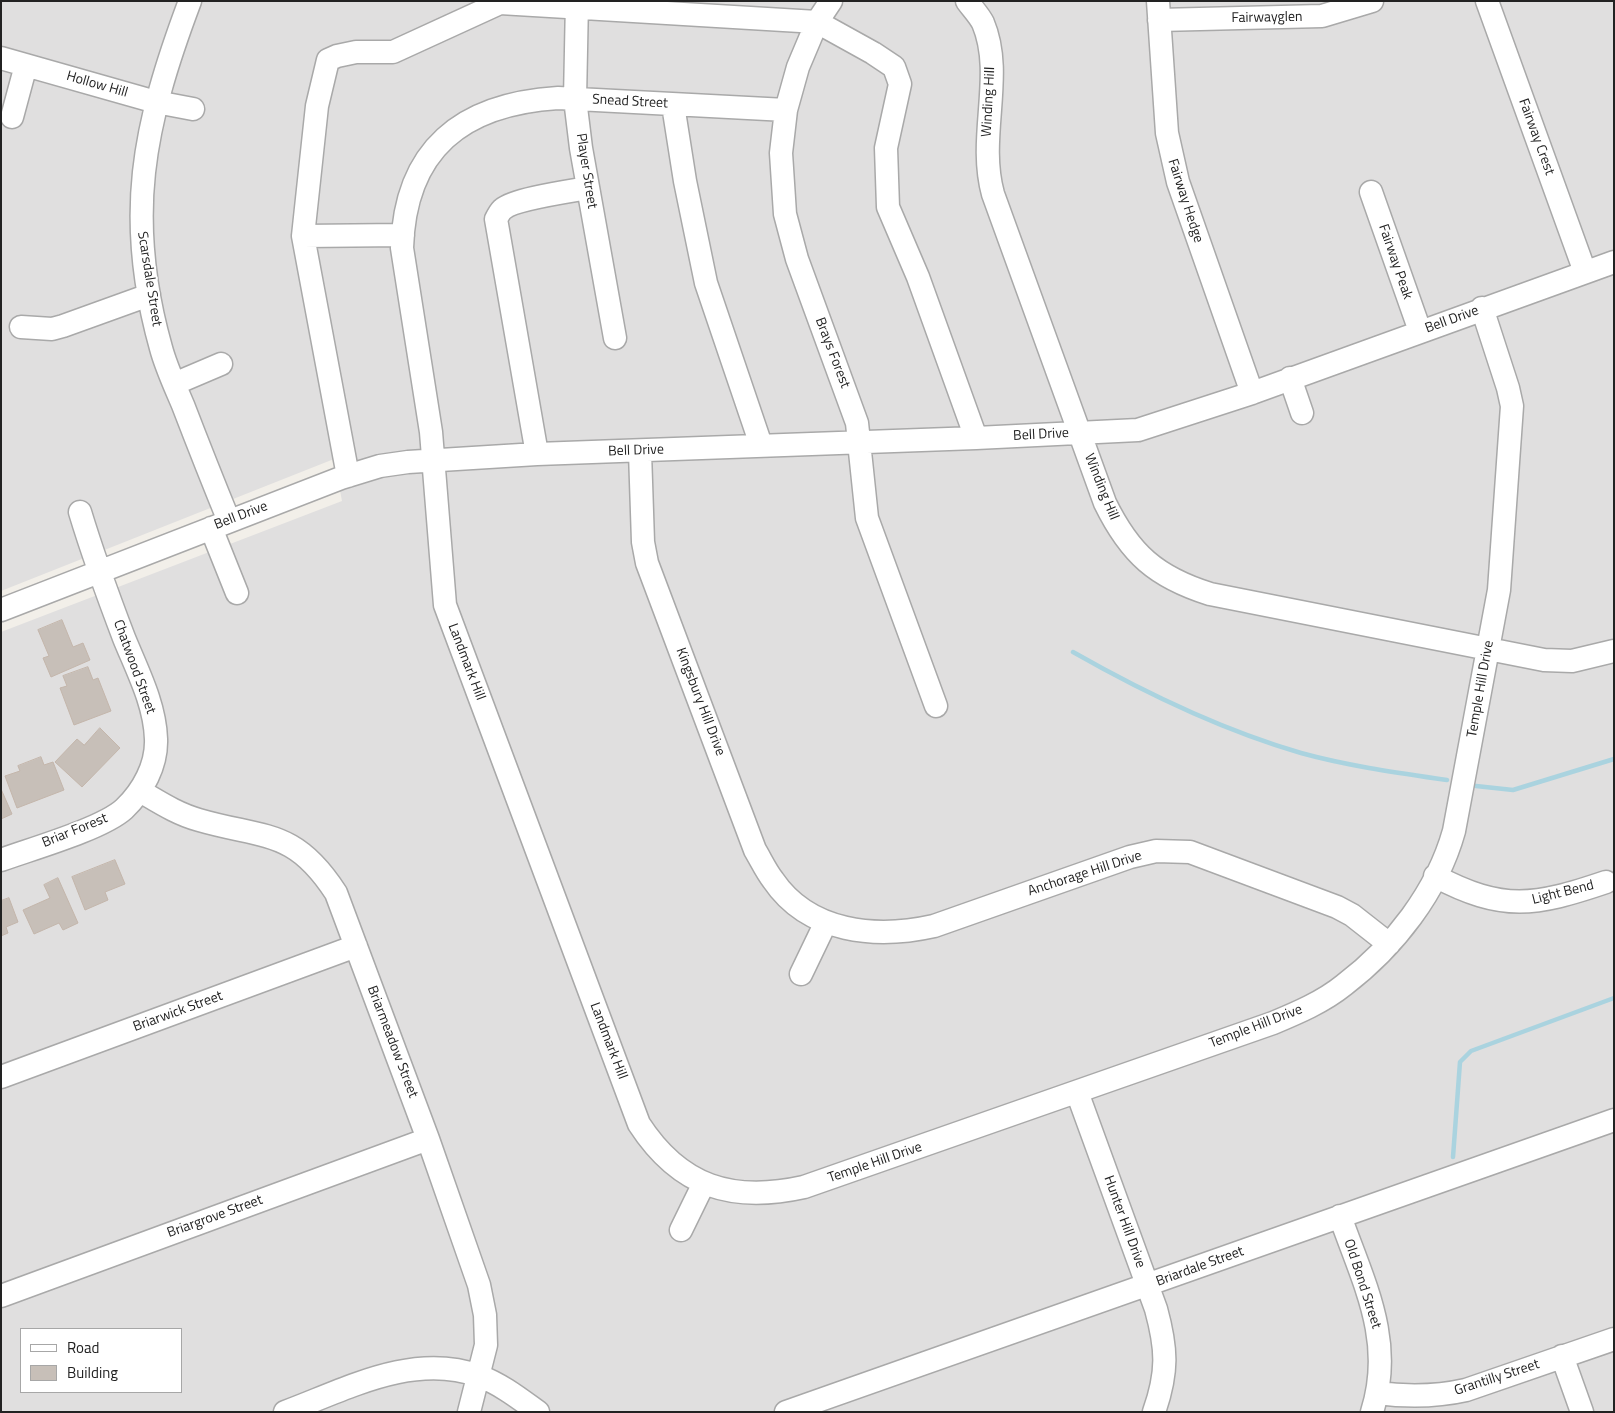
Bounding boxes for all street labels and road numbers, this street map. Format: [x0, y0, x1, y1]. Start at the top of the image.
street label: Fairwayglen [1231, 9, 1303, 27]
street label: Winding Hill [979, 66, 999, 138]
street label: Hollow Hill [64, 68, 130, 102]
street label: Snead Street [592, 92, 668, 112]
street label: Fairway Crest [1514, 97, 1558, 177]
street label: Player Street [572, 132, 600, 210]
street label: Fairway Hedge [1164, 157, 1206, 245]
street label: Fairway Peak [1374, 222, 1416, 302]
street label: Scarsdale Street [133, 230, 165, 328]
street label: Bell Drive [1423, 303, 1481, 337]
street label: Brays Forest [811, 315, 853, 391]
street label: Bell Drive [1013, 425, 1069, 445]
street label: Bell Drive [608, 442, 664, 460]
street label: Winding Hill [1080, 451, 1122, 523]
street label: Bell Drive [212, 498, 270, 534]
street label: Chatwood Street [109, 618, 159, 716]
street label: Landmark Hill [444, 621, 488, 703]
street label: Temple Hill Drive [1464, 639, 1498, 739]
street label: Kingsbury Hill Drive [672, 646, 728, 758]
street label: Briar Forest [40, 810, 110, 852]
street label: Anchorage Hill Drive [1026, 848, 1144, 900]
street label: Light Bend [1530, 877, 1596, 909]
street label: Briarmeadow Street [363, 984, 421, 1100]
street label: Briarwick Street [131, 988, 225, 1036]
street label: Landmark Hill [586, 1000, 630, 1082]
street label: Temple Hill Drive [1207, 1002, 1305, 1052]
street label: Temple Hill Drive [826, 1139, 924, 1187]
street label: Hunter Hill Drive [1100, 1174, 1148, 1270]
street label: Briargrove Street [165, 1192, 265, 1242]
street label: Old Bond Street [1340, 1237, 1384, 1331]
street label: Briardale Street [1154, 1243, 1246, 1291]
street label: Grantilly Street [1452, 1356, 1542, 1400]

